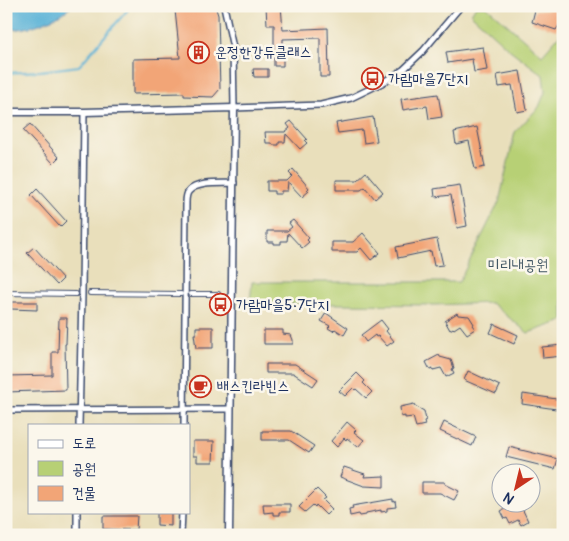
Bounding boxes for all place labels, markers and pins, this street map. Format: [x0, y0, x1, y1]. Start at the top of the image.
building icon: 운정한강듀클래스 [187, 40, 211, 64]
place label: 운정한강듀클래스 [215, 43, 312, 62]
bus stop icon: 가람마을7단지 [360, 67, 384, 91]
place label: 가람마을7단지 [388, 70, 468, 89]
bus stop icon: 가람마을5·7단지 [208, 293, 232, 317]
place label: 가람마을5·7단지 [236, 296, 329, 315]
cafe icon: 배스킨라빈스 [189, 374, 213, 398]
place label: 배스킨라빈스 [217, 377, 289, 396]

